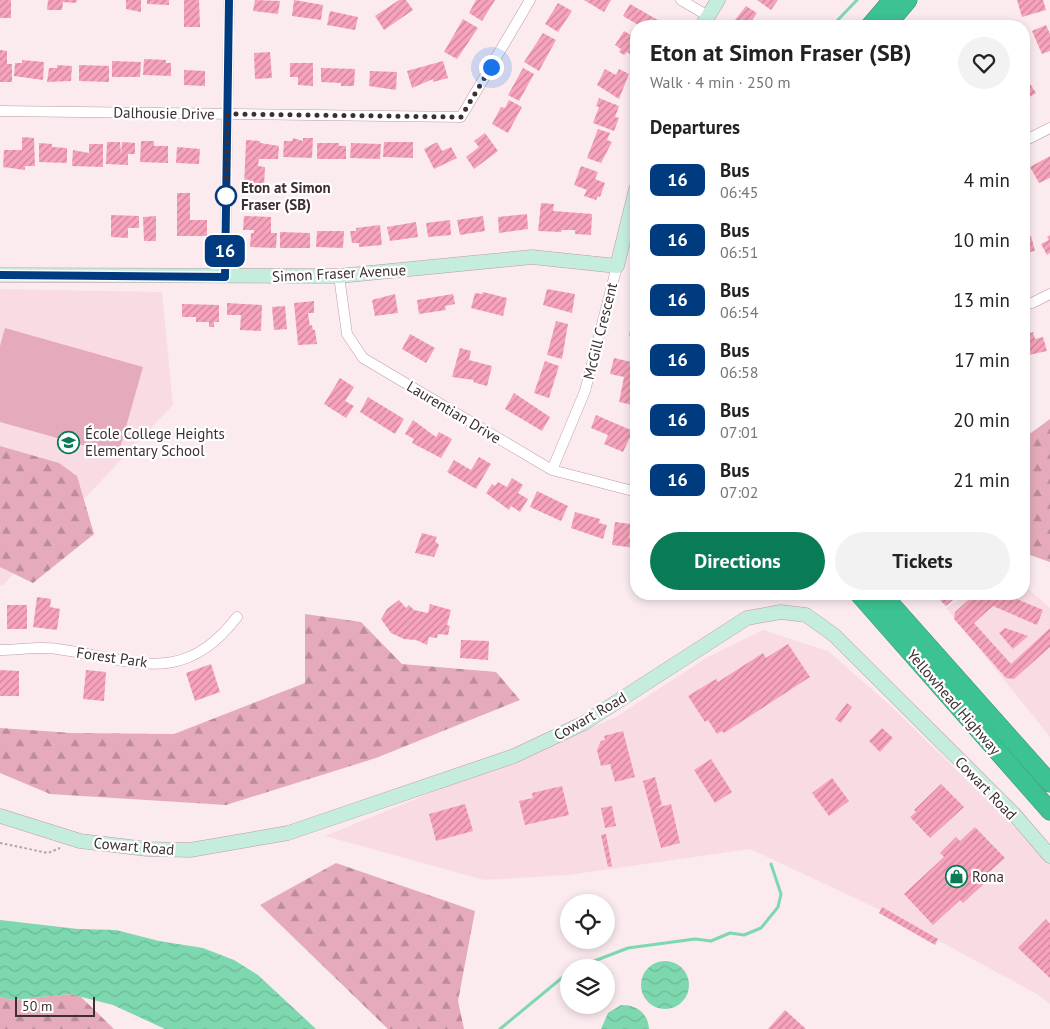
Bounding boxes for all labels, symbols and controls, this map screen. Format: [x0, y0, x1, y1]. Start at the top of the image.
text: Eton at Simon Fraser (SB) [650, 37, 912, 68]
button: heart [958, 37, 1010, 89]
your location [479, 55, 504, 80]
text: Walk · 4 min · 250 m [650, 72, 790, 92]
street label: Dalhousie Drive [113, 103, 215, 123]
text: Departures [650, 115, 740, 139]
text: Bus [720, 158, 749, 182]
text: 16 [667, 168, 688, 191]
text: 4 min [964, 168, 1010, 192]
place label: Eton at Simon Fraser (SB) [241, 178, 331, 214]
text: 06:45 [720, 182, 758, 202]
marker: Eton at Simon Fraser (SB) [215, 185, 237, 207]
text: Bus [720, 218, 749, 242]
text: 16 [667, 228, 688, 251]
text: 10 min [953, 228, 1010, 252]
line badge: 16 [202, 235, 248, 267]
text: 16 [215, 239, 235, 262]
text: 06:51 [720, 242, 758, 262]
street label: Simon Fraser Avenue [272, 260, 406, 286]
text: Bus [720, 278, 749, 302]
street label: McGill Crescent [579, 281, 621, 381]
text: 16 [667, 288, 688, 311]
text: 13 min [953, 288, 1010, 312]
text: 06:54 [720, 302, 758, 322]
text: Bus [720, 338, 749, 362]
text: 16 [667, 348, 688, 371]
text: 17 min [954, 348, 1010, 372]
text: 06:58 [720, 362, 758, 382]
street label: Laurentian Drive [404, 376, 504, 448]
text: Bus [720, 398, 749, 422]
text: 16 [667, 408, 688, 431]
text: 20 min [953, 408, 1010, 432]
text: 07:01 [720, 422, 758, 442]
place label: École College Heights Elementary School [85, 424, 225, 460]
school or university icon: École College Heights Elementary School [57, 430, 81, 454]
text: Bus [720, 458, 749, 482]
text: 16 [667, 468, 688, 491]
text: 21 min [953, 468, 1010, 492]
text: 07:02 [720, 482, 758, 502]
button: Directions [650, 532, 825, 590]
button: Tickets [835, 532, 1010, 590]
street label: Forest Park [75, 643, 150, 671]
street label: Yellowhead Highway [903, 645, 1005, 759]
street label: Cowart Road [550, 688, 630, 744]
street label: Cowart Road [951, 752, 1021, 824]
street label: Cowart Road [93, 833, 175, 859]
shop icon: Rona [944, 864, 968, 888]
place label: Rona [972, 867, 1004, 886]
map controls [560, 894, 615, 1014]
button: locate [560, 894, 615, 949]
button: layers [560, 959, 615, 1014]
scale bar [15, 994, 95, 1017]
text: 50 m [22, 997, 52, 1015]

